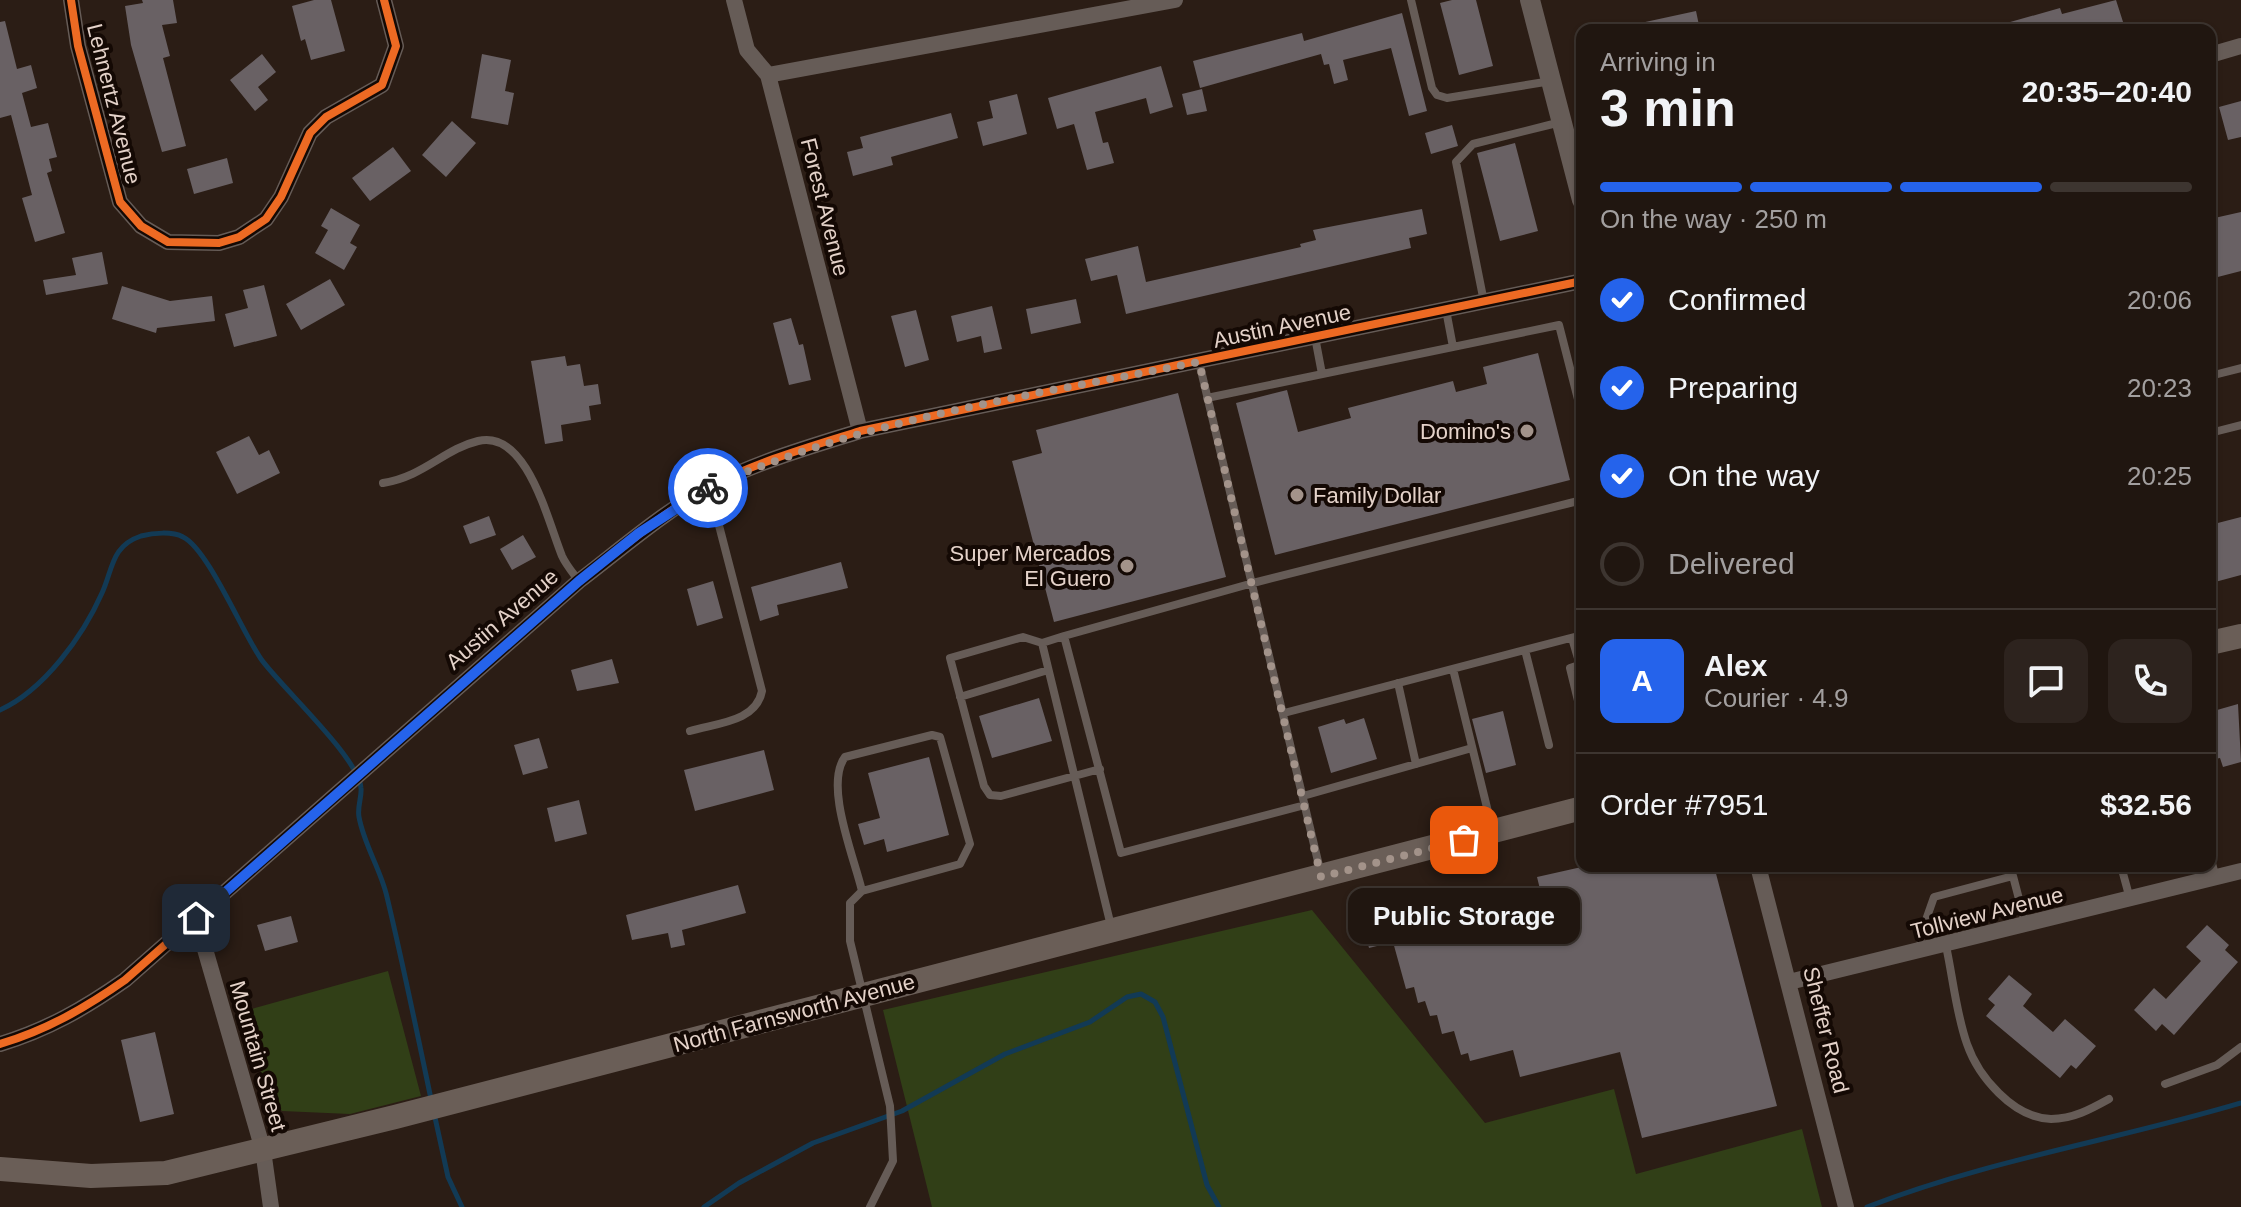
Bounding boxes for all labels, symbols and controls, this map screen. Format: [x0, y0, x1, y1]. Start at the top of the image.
street label: Lehnertz Avenue [82, 21, 146, 187]
text: Arriving in [1600, 47, 1716, 77]
text: 20:35–20:40 [2022, 75, 2192, 108]
text: 3 min [1600, 79, 1736, 137]
street label: Forest Avenue [796, 135, 854, 279]
text: On the way · 250 m [1600, 204, 1827, 234]
icon: check [1600, 278, 1644, 322]
text: Confirmed [1668, 283, 1806, 316]
text: 20:06 [2127, 285, 2192, 315]
street label: Austin Avenue [1211, 299, 1353, 353]
icon: check [1600, 366, 1644, 410]
text: Preparing [1668, 371, 1798, 404]
text: 20:23 [2127, 373, 2192, 403]
place label: Domino's [1420, 419, 1511, 444]
marker: Domino's [1518, 422, 1536, 440]
courier [668, 448, 748, 528]
icon: check [1600, 454, 1644, 498]
text: On the way [1668, 459, 1820, 492]
text: 20:25 [2127, 461, 2192, 491]
icon: bike [686, 466, 730, 510]
place label: Family Dollar [1313, 483, 1441, 508]
marker: Family Dollar [1288, 486, 1306, 504]
place label: Super Mercados El Guero [950, 541, 1111, 591]
text: Delivered [1668, 547, 1795, 580]
marker: Super Mercados El Guero [1118, 557, 1136, 575]
street label: Austin Avenue [441, 564, 563, 674]
button: chat [2004, 639, 2088, 723]
button: phone [2108, 639, 2192, 723]
text: Alex [1704, 649, 1767, 682]
text: A [1631, 664, 1653, 697]
text: Courier · 4.9 [1704, 683, 1849, 713]
text: Order #7951 [1600, 788, 1768, 821]
text: $32.56 [2100, 788, 2192, 821]
pin [1430, 806, 1498, 874]
icon: bag [1442, 818, 1486, 862]
street label: Tollview Avenue [1908, 882, 2066, 944]
pin [162, 884, 230, 952]
callout: Public Storage [1348, 888, 1580, 944]
icon: home [174, 896, 218, 940]
text: Public Storage [1373, 901, 1555, 931]
street label: Sheffer Road [1798, 964, 1854, 1096]
street label: North Farnsworth Avenue [670, 969, 918, 1057]
street label: Mountain Street [225, 978, 291, 1134]

